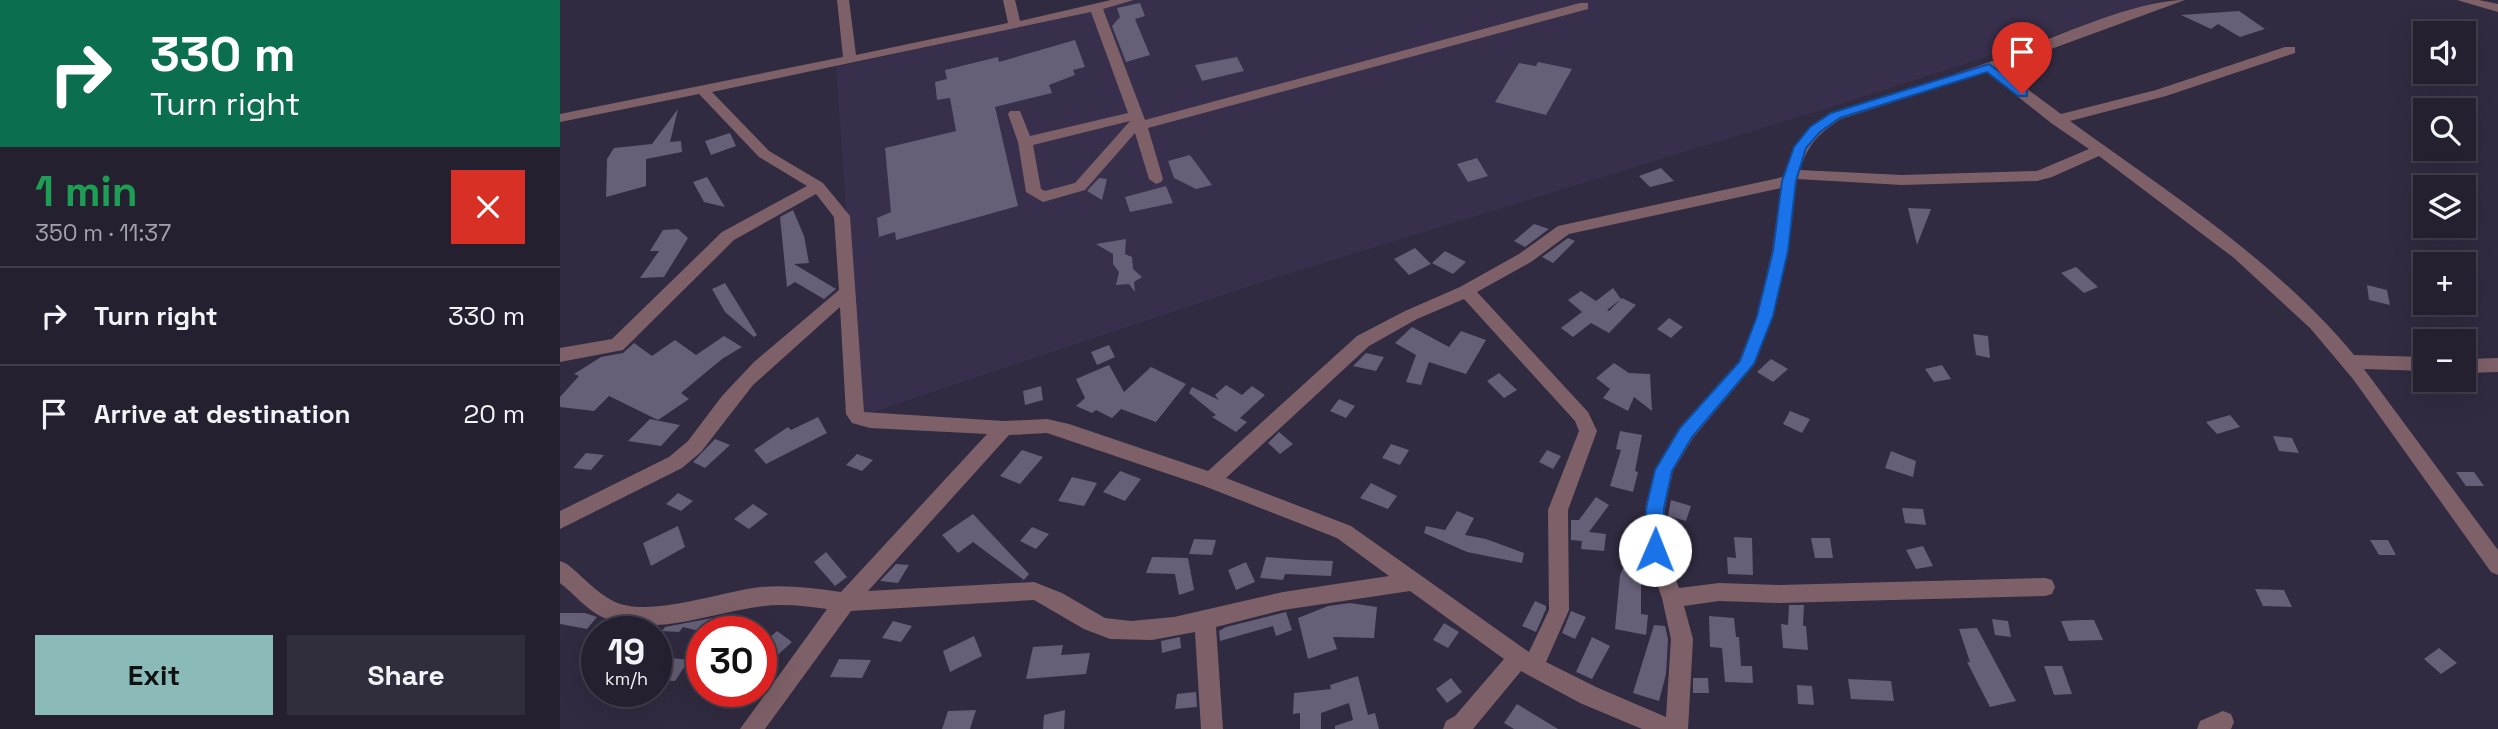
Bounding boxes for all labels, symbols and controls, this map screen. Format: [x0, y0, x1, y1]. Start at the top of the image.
map controls [2413, 21, 2476, 392]
button: sound [2413, 21, 2476, 84]
pin [1992, 22, 2052, 94]
text: 330 m [150, 23, 296, 85]
icon: right [35, 28, 126, 119]
icon: arrive [2003, 33, 2041, 71]
text: Turn right [150, 84, 300, 124]
button: search [2413, 98, 2476, 161]
text: 1 min [35, 165, 138, 218]
button: close [451, 170, 525, 244]
button: layers [2413, 175, 2476, 238]
text: 350 m · 11:37 [35, 218, 171, 248]
button: + [2413, 252, 2476, 315]
icon: right [35, 297, 73, 335]
text: Turn right [94, 299, 218, 333]
text: 330 m [448, 299, 525, 333]
button: − [2413, 329, 2476, 392]
icon: arrive [35, 395, 73, 433]
text: Arrive at destination [94, 397, 351, 431]
text: 20 m [464, 397, 525, 431]
position arrow [1618, 513, 1692, 587]
speed limit sign: 30 [686, 616, 777, 707]
text: 19 [608, 630, 645, 674]
button: Exit [35, 635, 273, 715]
button: Share [287, 635, 525, 715]
text: km/h [605, 667, 648, 690]

